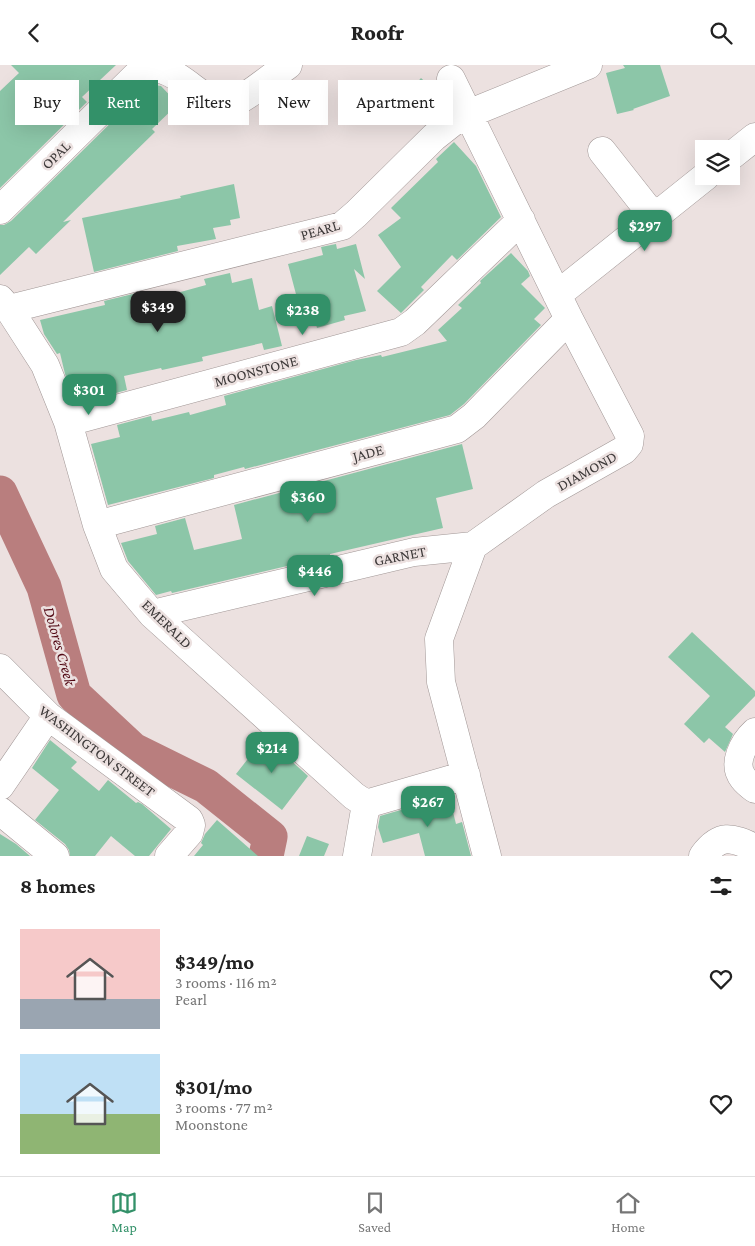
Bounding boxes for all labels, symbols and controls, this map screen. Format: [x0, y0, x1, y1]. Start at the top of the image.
icon: back [20, 19, 48, 47]
icon: search [707, 19, 735, 47]
text: Roofr [351, 20, 404, 45]
chip: Buy [15, 80, 79, 125]
chip: Rent [89, 80, 158, 125]
chip: Filters [168, 80, 249, 125]
chip: New [259, 80, 328, 125]
chip: Apartment [338, 80, 453, 125]
street label: OPAL [39, 137, 74, 172]
map controls [695, 140, 740, 185]
button: layers [695, 140, 740, 185]
pin: $297 [615, 209, 675, 252]
street label: PEARL [299, 217, 342, 243]
text: $297 [629, 217, 661, 234]
pin: $349 [128, 291, 188, 333]
pin: $238 [273, 293, 333, 336]
text: $349 [141, 298, 175, 315]
text: $238 [286, 301, 320, 318]
street label: MOONSTONE [213, 352, 299, 390]
pin: $301 [59, 373, 119, 416]
text: $301 [73, 381, 105, 398]
street label: JADE [349, 441, 385, 466]
street label: DIAMOND [555, 448, 619, 494]
pin: $360 [278, 481, 338, 523]
text: $360 [291, 488, 325, 505]
street label: GARNET [373, 543, 427, 569]
pin: $446 [285, 555, 345, 597]
text: $446 [298, 562, 332, 579]
street label: EMERALD [139, 596, 195, 652]
water label: Dolores Creek [41, 605, 80, 688]
street label: WASHINGTON STREET [36, 702, 158, 800]
pin: $214 [242, 731, 302, 774]
text: $214 [257, 739, 287, 756]
pin: $267 [398, 785, 458, 828]
text: $267 [412, 793, 444, 810]
icon: filters [707, 872, 735, 900]
text: 8 homes [20, 874, 95, 898]
icon: home [60, 949, 120, 1009]
text: $349/mo [175, 950, 254, 974]
icon: heart [707, 965, 735, 993]
text: 3 rooms · 116 m² [175, 974, 277, 991]
text: Pearl [175, 991, 207, 1008]
icon: home [60, 1074, 120, 1134]
text: $301/mo [175, 1075, 252, 1099]
icon: heart [707, 1090, 735, 1118]
text: 3 rooms · 77 m² [175, 1099, 273, 1116]
text: Moonstone [175, 1116, 248, 1133]
tab: Map [110, 1189, 138, 1235]
tab: Saved [358, 1189, 391, 1235]
tab: Home [611, 1189, 645, 1235]

